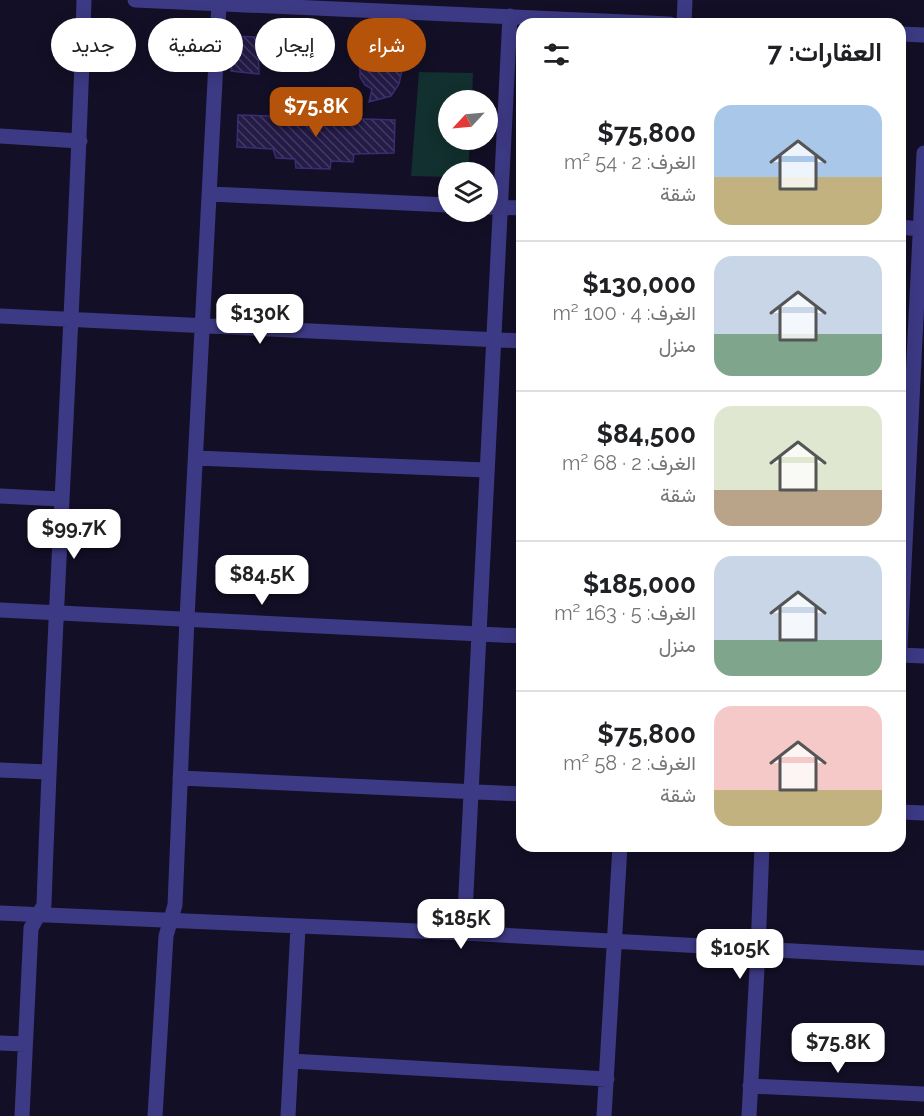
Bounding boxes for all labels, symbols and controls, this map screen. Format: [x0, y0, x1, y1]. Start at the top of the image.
chip: جديد [51, 18, 136, 72]
chip: تصفية [148, 18, 243, 72]
chip: إيجار [255, 18, 335, 72]
chip: شراء [347, 18, 426, 72]
text: العقارات: 7 [768, 37, 882, 67]
icon: filters [540, 38, 573, 71]
pin: $75.8K [267, 87, 365, 138]
north arrow [438, 90, 498, 150]
map controls [438, 90, 498, 222]
text: $75.8K [284, 94, 348, 118]
text: $75,800 [597, 118, 696, 148]
icon: home [762, 129, 834, 201]
text: الغرف: 2 · 54 m² [564, 150, 696, 174]
button: layers [438, 162, 498, 222]
text: شقة [660, 182, 696, 206]
text: $130,000 [582, 269, 696, 299]
icon: home [762, 280, 834, 352]
pin: $130K [218, 294, 302, 345]
text: $130K [230, 301, 290, 325]
text: الغرف: 4 · 100 m² [552, 301, 696, 325]
text: منزل [659, 333, 696, 357]
text: $84,500 [597, 419, 696, 449]
icon: home [762, 430, 834, 502]
text: الغرف: 2 · 68 m² [562, 451, 696, 475]
text: شقة [660, 483, 696, 507]
pin: $99.7K [25, 509, 123, 560]
text: $99.7K [42, 516, 106, 540]
pin: $84.5K [213, 555, 311, 606]
text: $84.5K [229, 562, 295, 586]
text: $185,000 [583, 569, 696, 599]
icon: home [762, 580, 834, 652]
text: الغرف: 5 · 163 m² [554, 601, 696, 625]
text: منزل [659, 633, 696, 657]
text: $75,800 [597, 719, 696, 749]
icon: home [762, 730, 834, 802]
text: الغرف: 2 · 58 m² [563, 751, 696, 775]
text: شقة [660, 783, 696, 807]
pin: $185K [419, 899, 503, 950]
text: $185K [431, 906, 491, 930]
pin: $105K [698, 929, 782, 980]
text: $105K [710, 936, 770, 960]
pin: $75.8K [789, 1023, 887, 1074]
text: $75.8K [806, 1030, 870, 1054]

